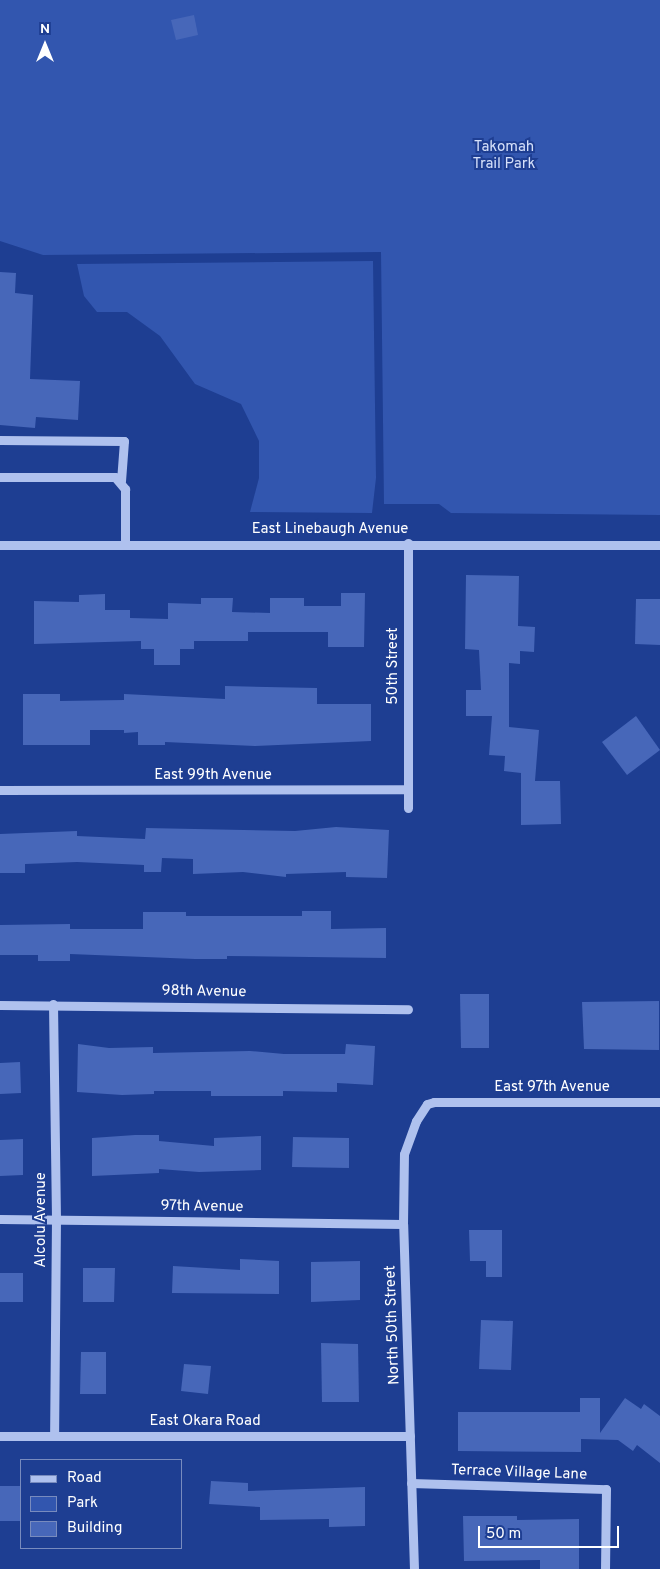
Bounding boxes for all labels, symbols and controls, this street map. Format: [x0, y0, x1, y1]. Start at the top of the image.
north arrow [20, 20, 70, 70]
text: N [40, 21, 50, 38]
park label: Takomah Trail Park [472, 138, 536, 173]
street label: East Linebaugh Avenue [251, 521, 409, 539]
street label: 50th Street [385, 627, 403, 705]
street label: East 99th Avenue [154, 767, 272, 785]
street label: 98th Avenue [161, 982, 247, 1002]
street label: East 97th Avenue [494, 1079, 610, 1097]
street label: Alcolu Avenue [33, 1172, 51, 1268]
street label: 97th Avenue [160, 1197, 244, 1217]
street label: North 50th Street [382, 1265, 404, 1385]
street label: East Okara Road [149, 1413, 261, 1431]
legend [20, 1459, 182, 1549]
street label: Terrace Village Lane [450, 1462, 588, 1484]
text: Road [67, 1469, 102, 1488]
text: Park [67, 1494, 98, 1513]
scale bar [480, 1516, 621, 1548]
text: Building [67, 1519, 122, 1538]
text: 50 m [486, 1525, 521, 1544]

